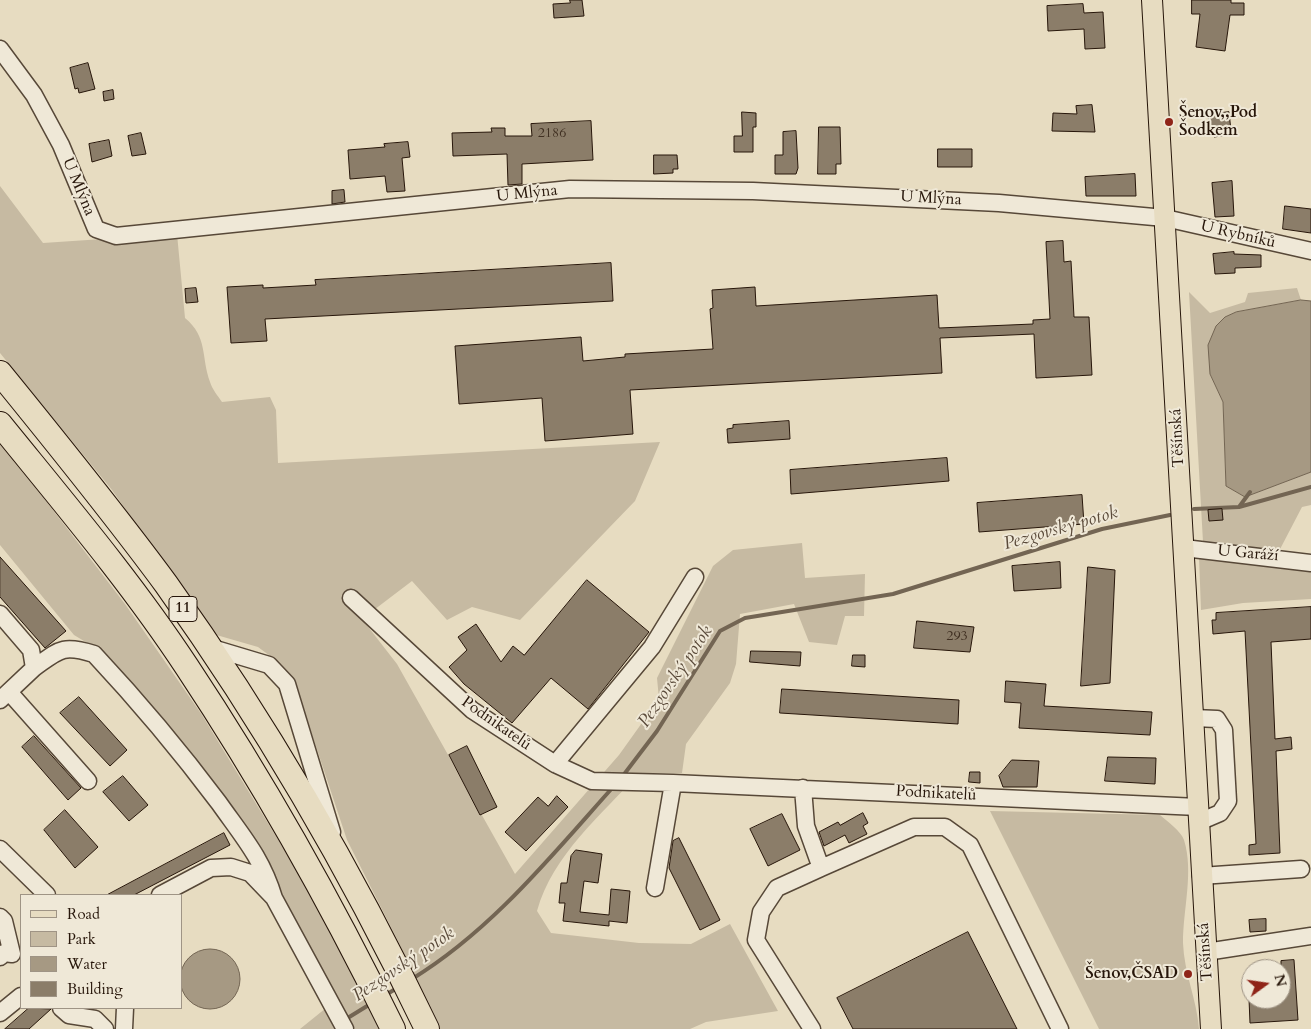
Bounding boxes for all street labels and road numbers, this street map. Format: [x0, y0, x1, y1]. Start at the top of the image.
street label: U Mlýna [57, 155, 99, 219]
street label: U Mlýna [496, 181, 558, 207]
street label: U Mlýna [900, 188, 962, 210]
street label: U Rybníků [1199, 217, 1277, 253]
street label: Těšínská [1167, 408, 1189, 468]
street label: U Garáží [1217, 542, 1279, 566]
road number: 11 [169, 596, 197, 622]
street label: Podnikatelů [457, 693, 535, 755]
street label: Podnikatelů [895, 782, 977, 806]
street label: Těšínská [1194, 922, 1218, 982]

